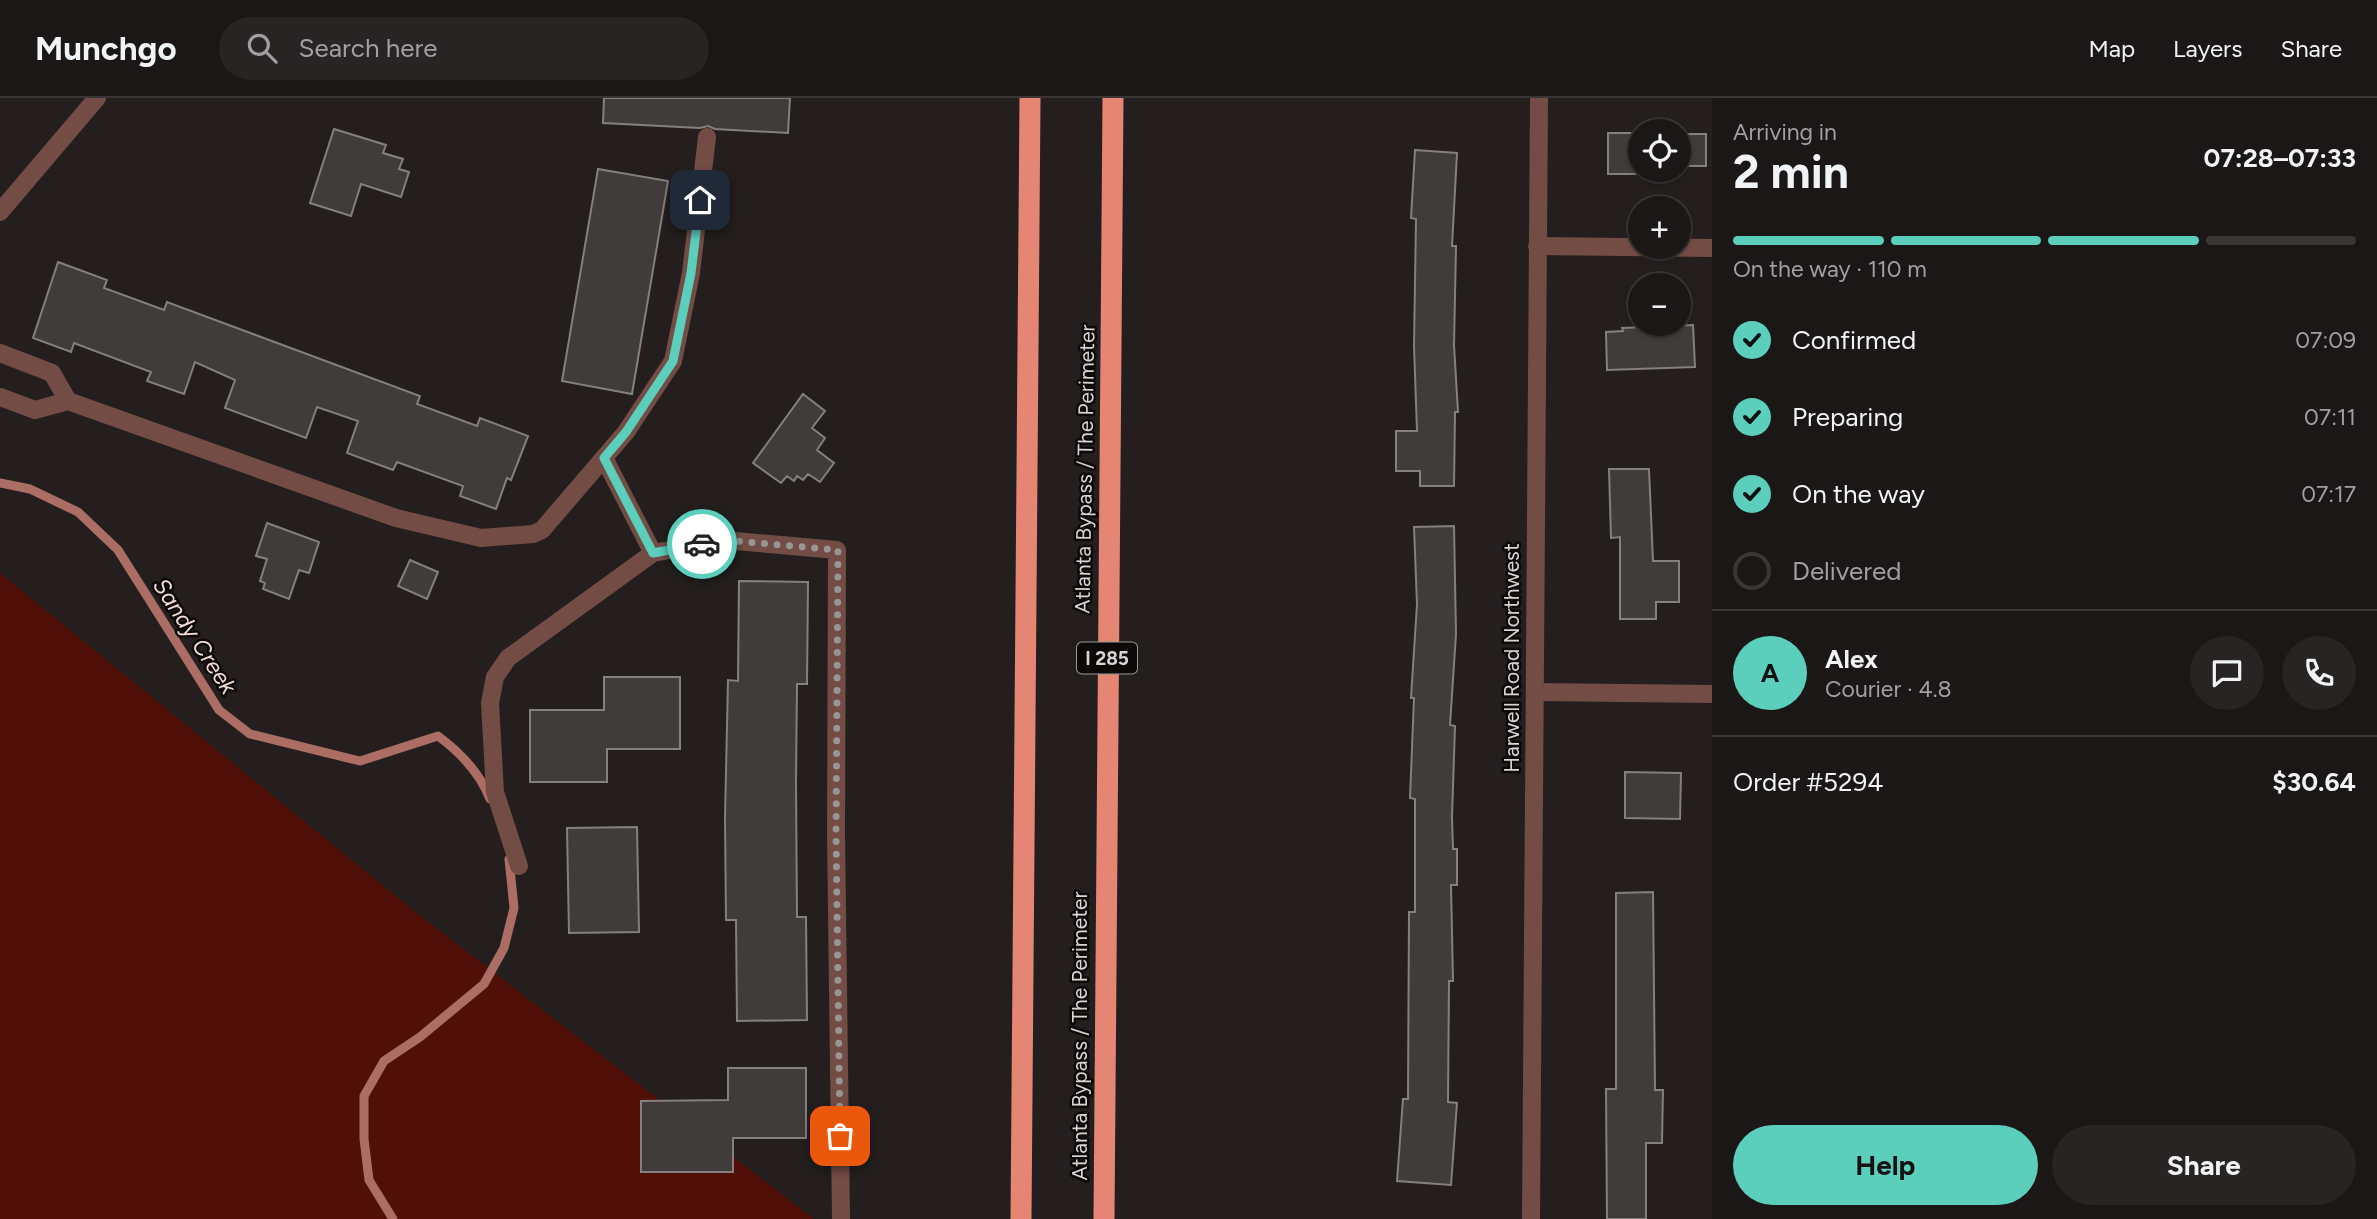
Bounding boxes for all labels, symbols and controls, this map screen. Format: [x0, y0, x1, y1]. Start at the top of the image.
search box [219, 17, 709, 80]
text: Munchgo [35, 29, 177, 68]
icon: search [243, 29, 281, 67]
text: Search here [299, 32, 438, 64]
text: Map [2088, 34, 2135, 63]
text: Layers [2173, 34, 2242, 63]
text: Share [2280, 34, 2342, 63]
text: Arriving in [1733, 118, 1837, 146]
map controls [1628, 119, 1691, 336]
button: locate [1628, 119, 1691, 182]
text: 07:28–07:33 [2204, 142, 2356, 174]
text: 2 min [1733, 144, 1849, 200]
pin [670, 170, 730, 230]
icon: home [681, 181, 719, 219]
button: + [1628, 196, 1691, 259]
text: On the way · 110 m [1733, 255, 1927, 283]
button: − [1628, 273, 1691, 336]
icon: check [1733, 321, 1771, 359]
street label: Atlanta Bypass / The Perimeter [1069, 324, 1100, 614]
text: Confirmed [1792, 324, 1916, 356]
text: 07:09 [2295, 326, 2356, 354]
icon: check [1733, 398, 1771, 436]
text: Preparing [1792, 401, 1903, 433]
text: 07:11 [2304, 403, 2356, 431]
icon: check [1733, 475, 1771, 513]
text: On the way [1792, 478, 1925, 510]
text: 07:17 [2301, 480, 2356, 508]
courier [667, 509, 737, 579]
icon: car [683, 525, 721, 563]
street label: Harwell Road Northwest [1499, 543, 1524, 773]
text: Delivered [1792, 555, 1901, 587]
water label: Sandy Creek [147, 573, 243, 700]
button: chat [2190, 636, 2264, 710]
button: phone [2282, 636, 2356, 710]
road number: I 285 [1077, 642, 1137, 674]
text: Alex [1825, 643, 1878, 675]
text: A [1761, 657, 1779, 689]
text: Courier · 4.8 [1825, 675, 1952, 703]
text: Order #5294 [1733, 766, 1883, 798]
text: $30.64 [2272, 766, 2356, 798]
street label: Atlanta Bypass / The Perimeter [1067, 891, 1092, 1181]
pin [810, 1106, 870, 1166]
icon: bag [821, 1117, 859, 1155]
button: Help [1733, 1125, 2038, 1205]
button: Share [2052, 1125, 2356, 1205]

